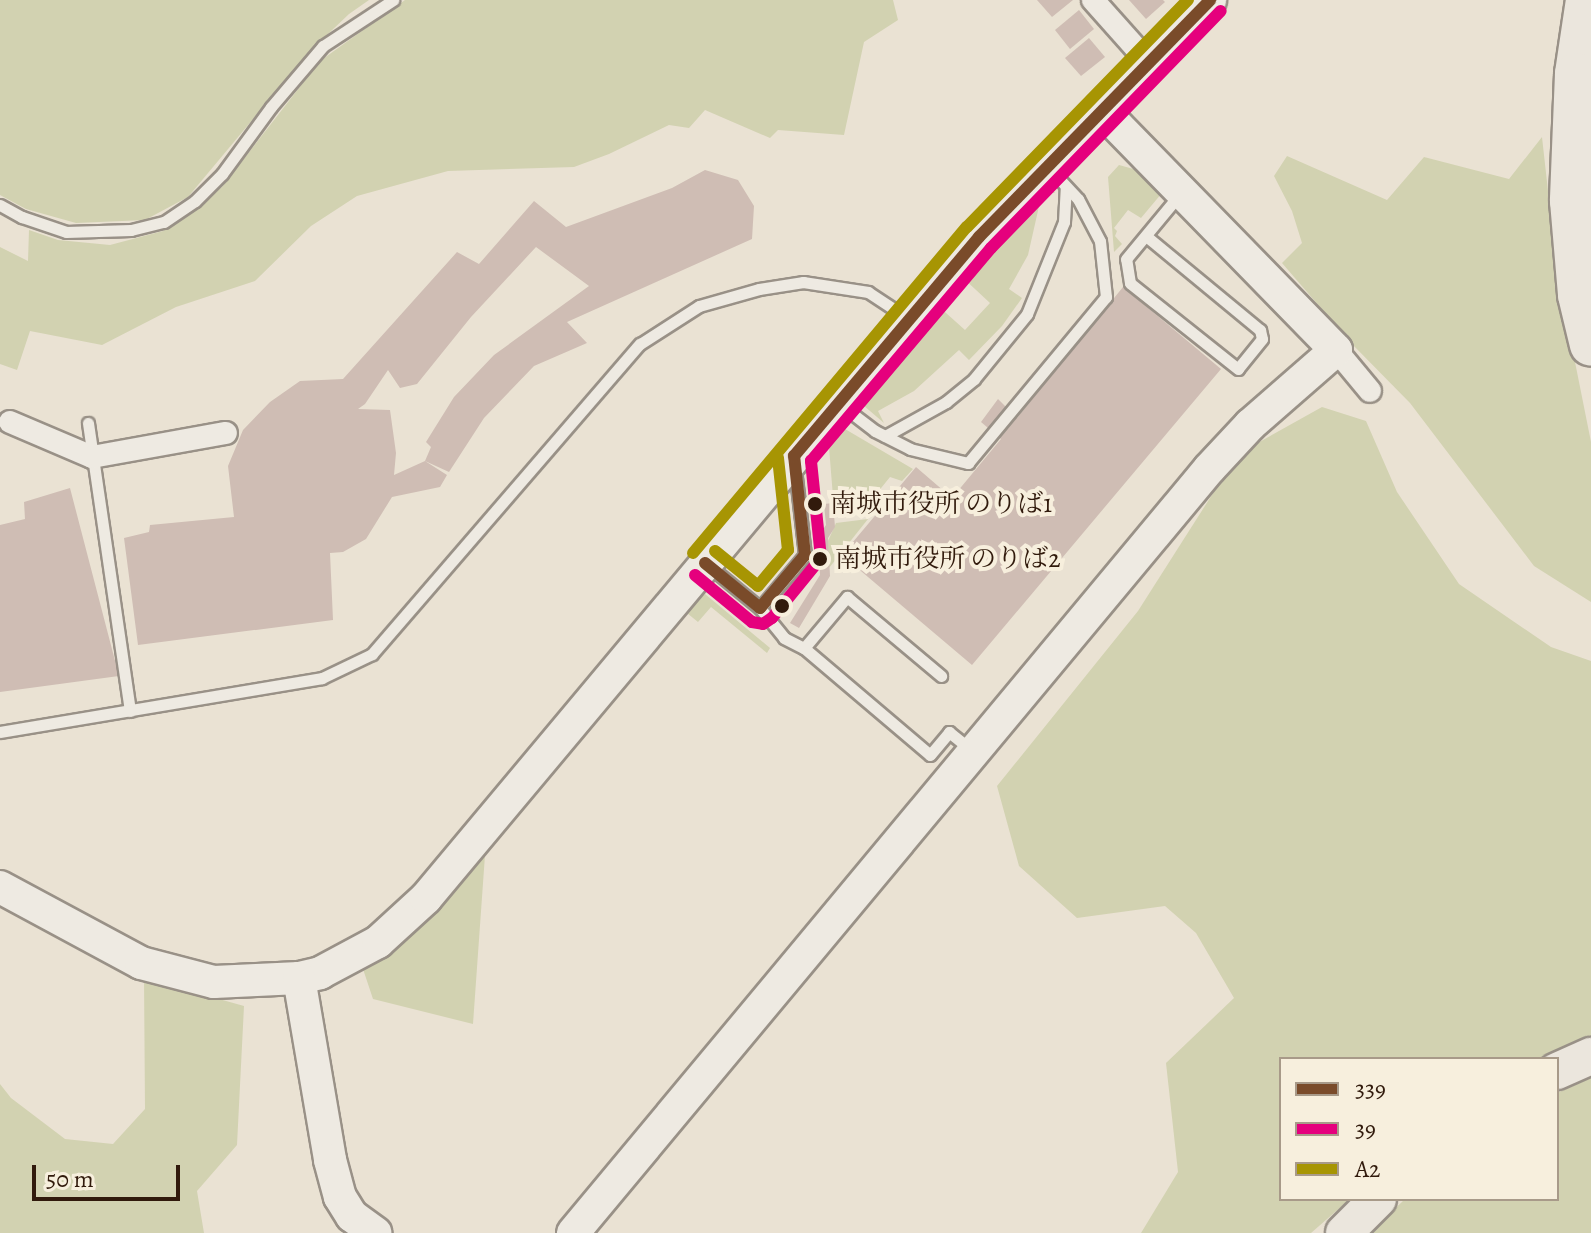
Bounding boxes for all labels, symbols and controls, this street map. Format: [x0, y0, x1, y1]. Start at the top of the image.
place label: 南城市役所 のりば1 [830, 488, 1052, 520]
marker: 南城市役所 のりば1 [807, 496, 823, 512]
place label: 南城市役所 のりば2 [835, 543, 1060, 575]
marker: 南城市役所 のりば2 [812, 551, 828, 567]
unlabelled marker [774, 598, 790, 614]
legend [1279, 1057, 1559, 1201]
text: 339 [1355, 1073, 1386, 1105]
text: 39 [1355, 1113, 1376, 1145]
scale bar [36, 1149, 184, 1199]
text: A2 [1355, 1153, 1380, 1185]
text: 50 m [46, 1163, 94, 1195]

